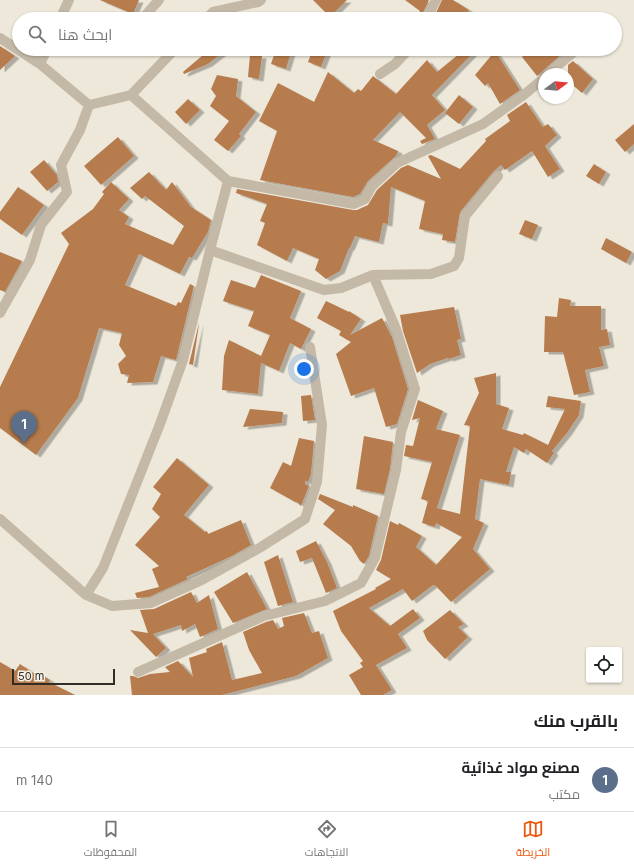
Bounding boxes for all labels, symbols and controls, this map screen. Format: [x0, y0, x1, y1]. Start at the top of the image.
search box [12, 12, 622, 56]
icon: search [26, 23, 48, 45]
text: ابحث هنا [58, 25, 112, 44]
north arrow [538, 68, 574, 104]
your location [294, 359, 314, 379]
pin: 1 [11, 411, 37, 444]
map controls [586, 647, 622, 683]
button: locate [586, 647, 622, 683]
scale bar [12, 667, 115, 686]
text: 50 m [18, 669, 44, 683]
text: بالقرب منك [534, 711, 618, 731]
text: مصنع مواد غذائية [461, 758, 580, 777]
text: 140 m [16, 772, 53, 788]
text: 1 [602, 772, 608, 788]
text: مكتب [549, 786, 580, 802]
tab: المحفوظات [84, 818, 137, 862]
tab: الاتجاهات [305, 818, 348, 862]
tab: الخريطة [516, 818, 550, 862]

